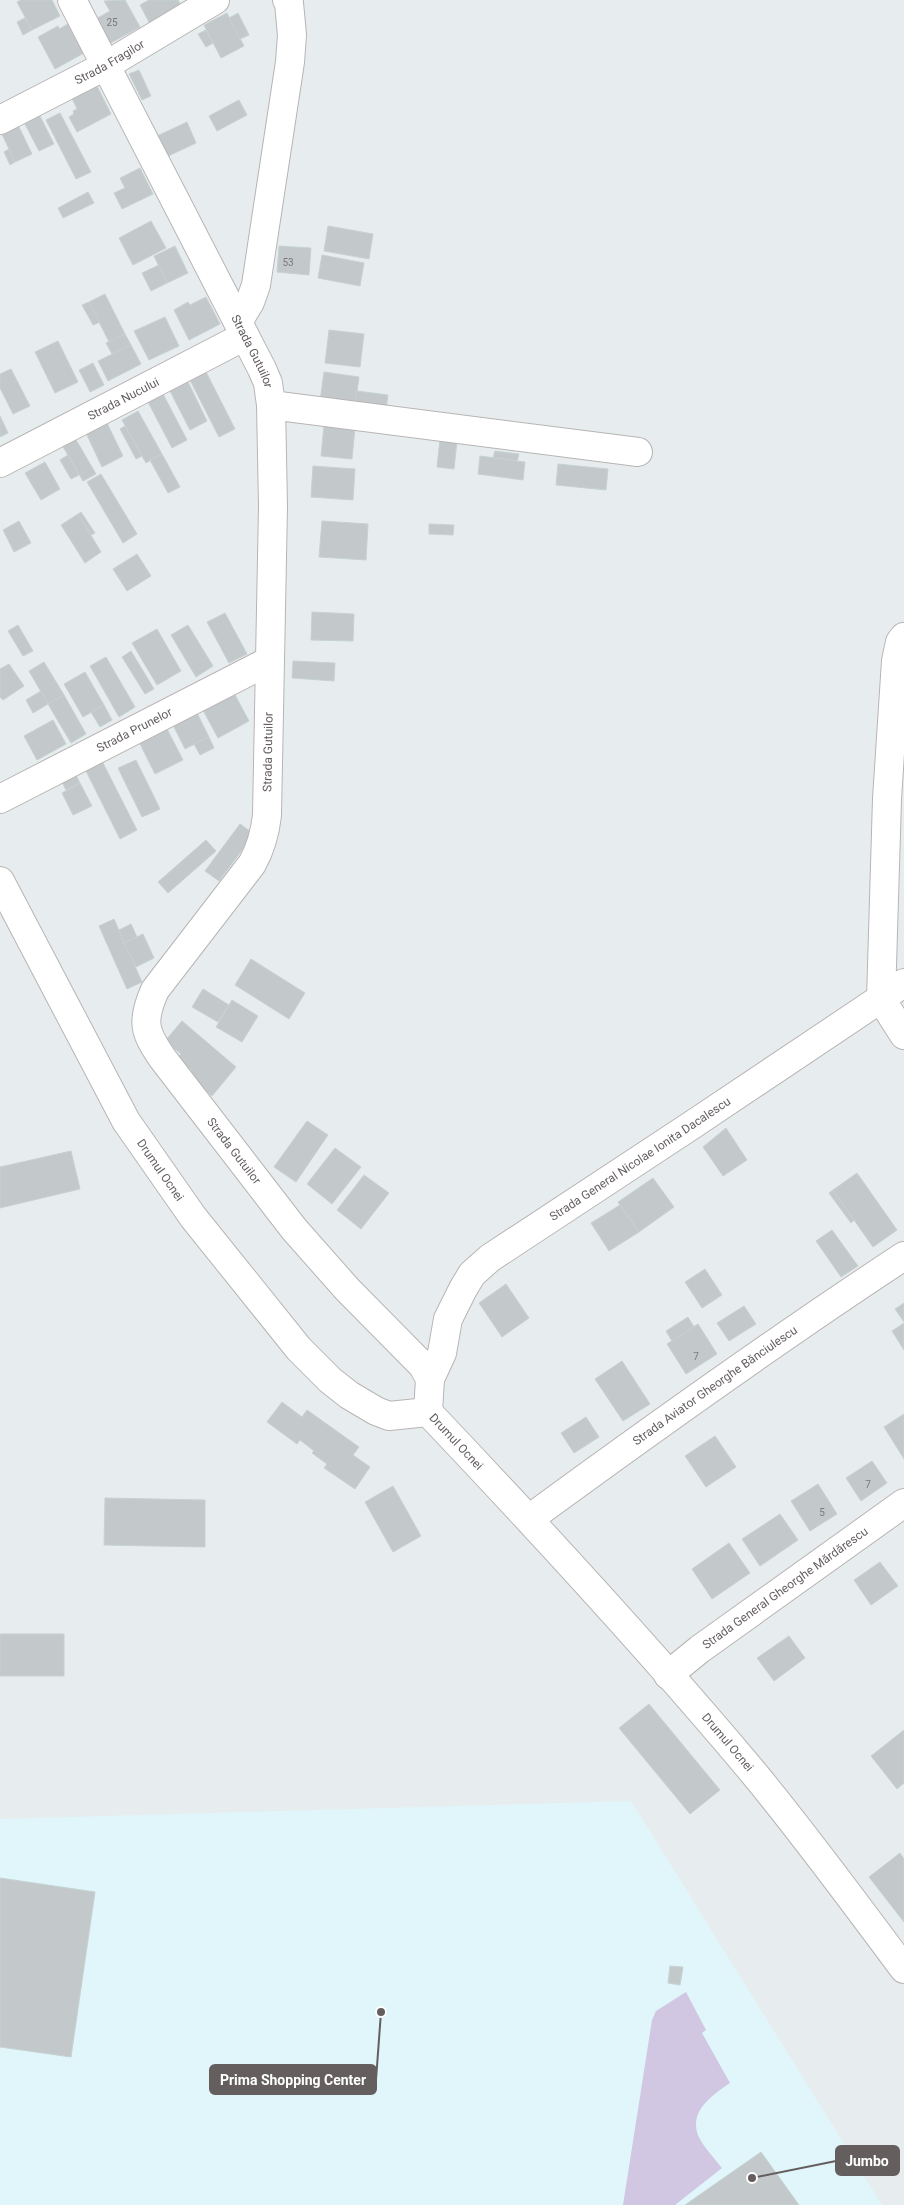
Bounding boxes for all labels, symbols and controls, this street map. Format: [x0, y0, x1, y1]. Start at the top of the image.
house number: 25 [106, 17, 118, 28]
street label: Strada Fragilor [72, 37, 147, 87]
house number: 53 [282, 257, 294, 268]
street label: Strada Gutuilor [228, 312, 276, 389]
street label: Strada Nucului [85, 375, 161, 423]
street label: Strada Prunelor [94, 705, 174, 755]
street label: Strada Gutuilor [260, 712, 276, 792]
street label: Strada General Nicolae Ionita Dacalescu [547, 1094, 733, 1224]
street label: Strada Gutuilor [204, 1115, 264, 1187]
street label: Drumul Ocnei [134, 1137, 187, 1204]
street label: Strada Aviator Gheorghe Bănciulescu [630, 1323, 800, 1448]
house number: 7 [693, 1351, 699, 1362]
street label: Drumul Ocnei [426, 1411, 486, 1473]
house number: 7 [865, 1479, 871, 1490]
house number: 5 [819, 1507, 825, 1518]
street label: Strada General Gheorghe Mărdărescu [700, 1524, 871, 1652]
street label: Drumul Ocnei [699, 1710, 756, 1774]
callout: Prima Shopping Center [210, 2065, 376, 2094]
text: Prima Shopping Center [220, 2072, 366, 2088]
callout: Jumbo [836, 2146, 899, 2175]
text: Jumbo [845, 2153, 889, 2169]

